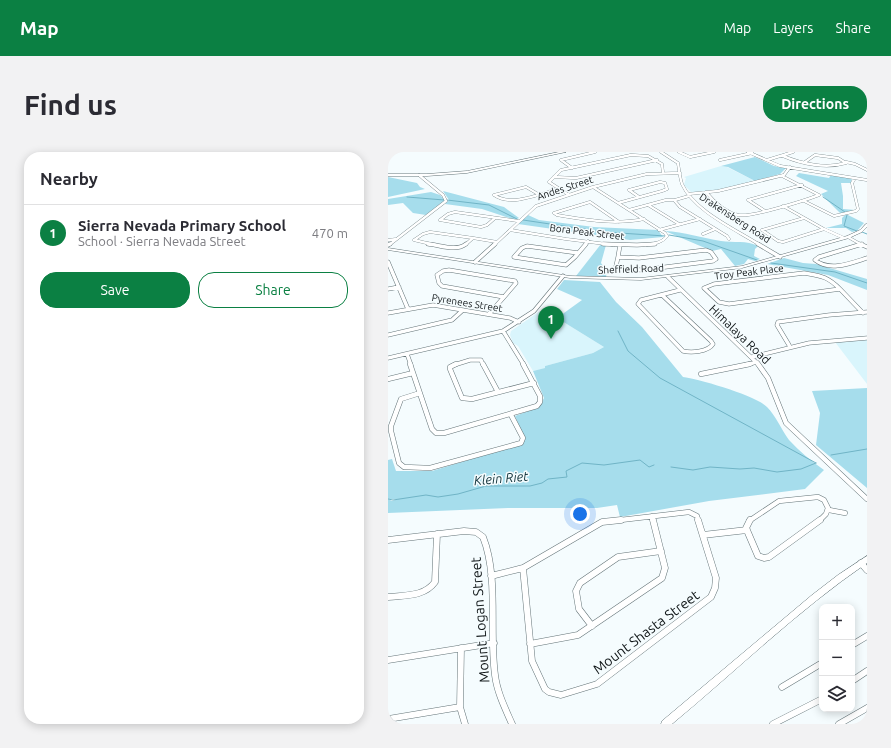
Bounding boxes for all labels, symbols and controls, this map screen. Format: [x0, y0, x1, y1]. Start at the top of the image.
text: Map [20, 17, 59, 39]
text: Map [724, 20, 751, 36]
text: Layers [773, 20, 813, 36]
text: Share [835, 20, 871, 36]
button: Directions [763, 86, 867, 122]
text: Find us [24, 89, 117, 120]
text: Nearby [40, 169, 98, 188]
street label: Andes Street [536, 174, 594, 202]
street label: Drakensberg Road [697, 191, 773, 245]
text: Sierra Nevada Primary School [78, 217, 286, 234]
street label: Bora Peak Street [549, 222, 625, 242]
text: 1 [49, 226, 57, 240]
text: 470 m [312, 226, 348, 240]
text: School · Sierra Nevada Street [78, 234, 246, 248]
street label: Sheffield Road [598, 262, 664, 276]
street label: Troy Peak Place [714, 262, 784, 282]
button: Save [40, 272, 190, 308]
button: Share [198, 272, 348, 308]
street label: Pyrenees Street [431, 292, 503, 314]
street label: Himalaya Road [707, 302, 773, 366]
pin: 1 [538, 306, 564, 339]
water label: Klein Riet [473, 469, 530, 487]
your location [570, 504, 590, 524]
street label: Mount Logan Street [468, 556, 492, 683]
street label: Mount Shasta Street [590, 587, 703, 677]
map controls [819, 604, 855, 712]
button: + [819, 604, 855, 640]
button: − [819, 640, 855, 676]
button: layers [819, 676, 855, 712]

